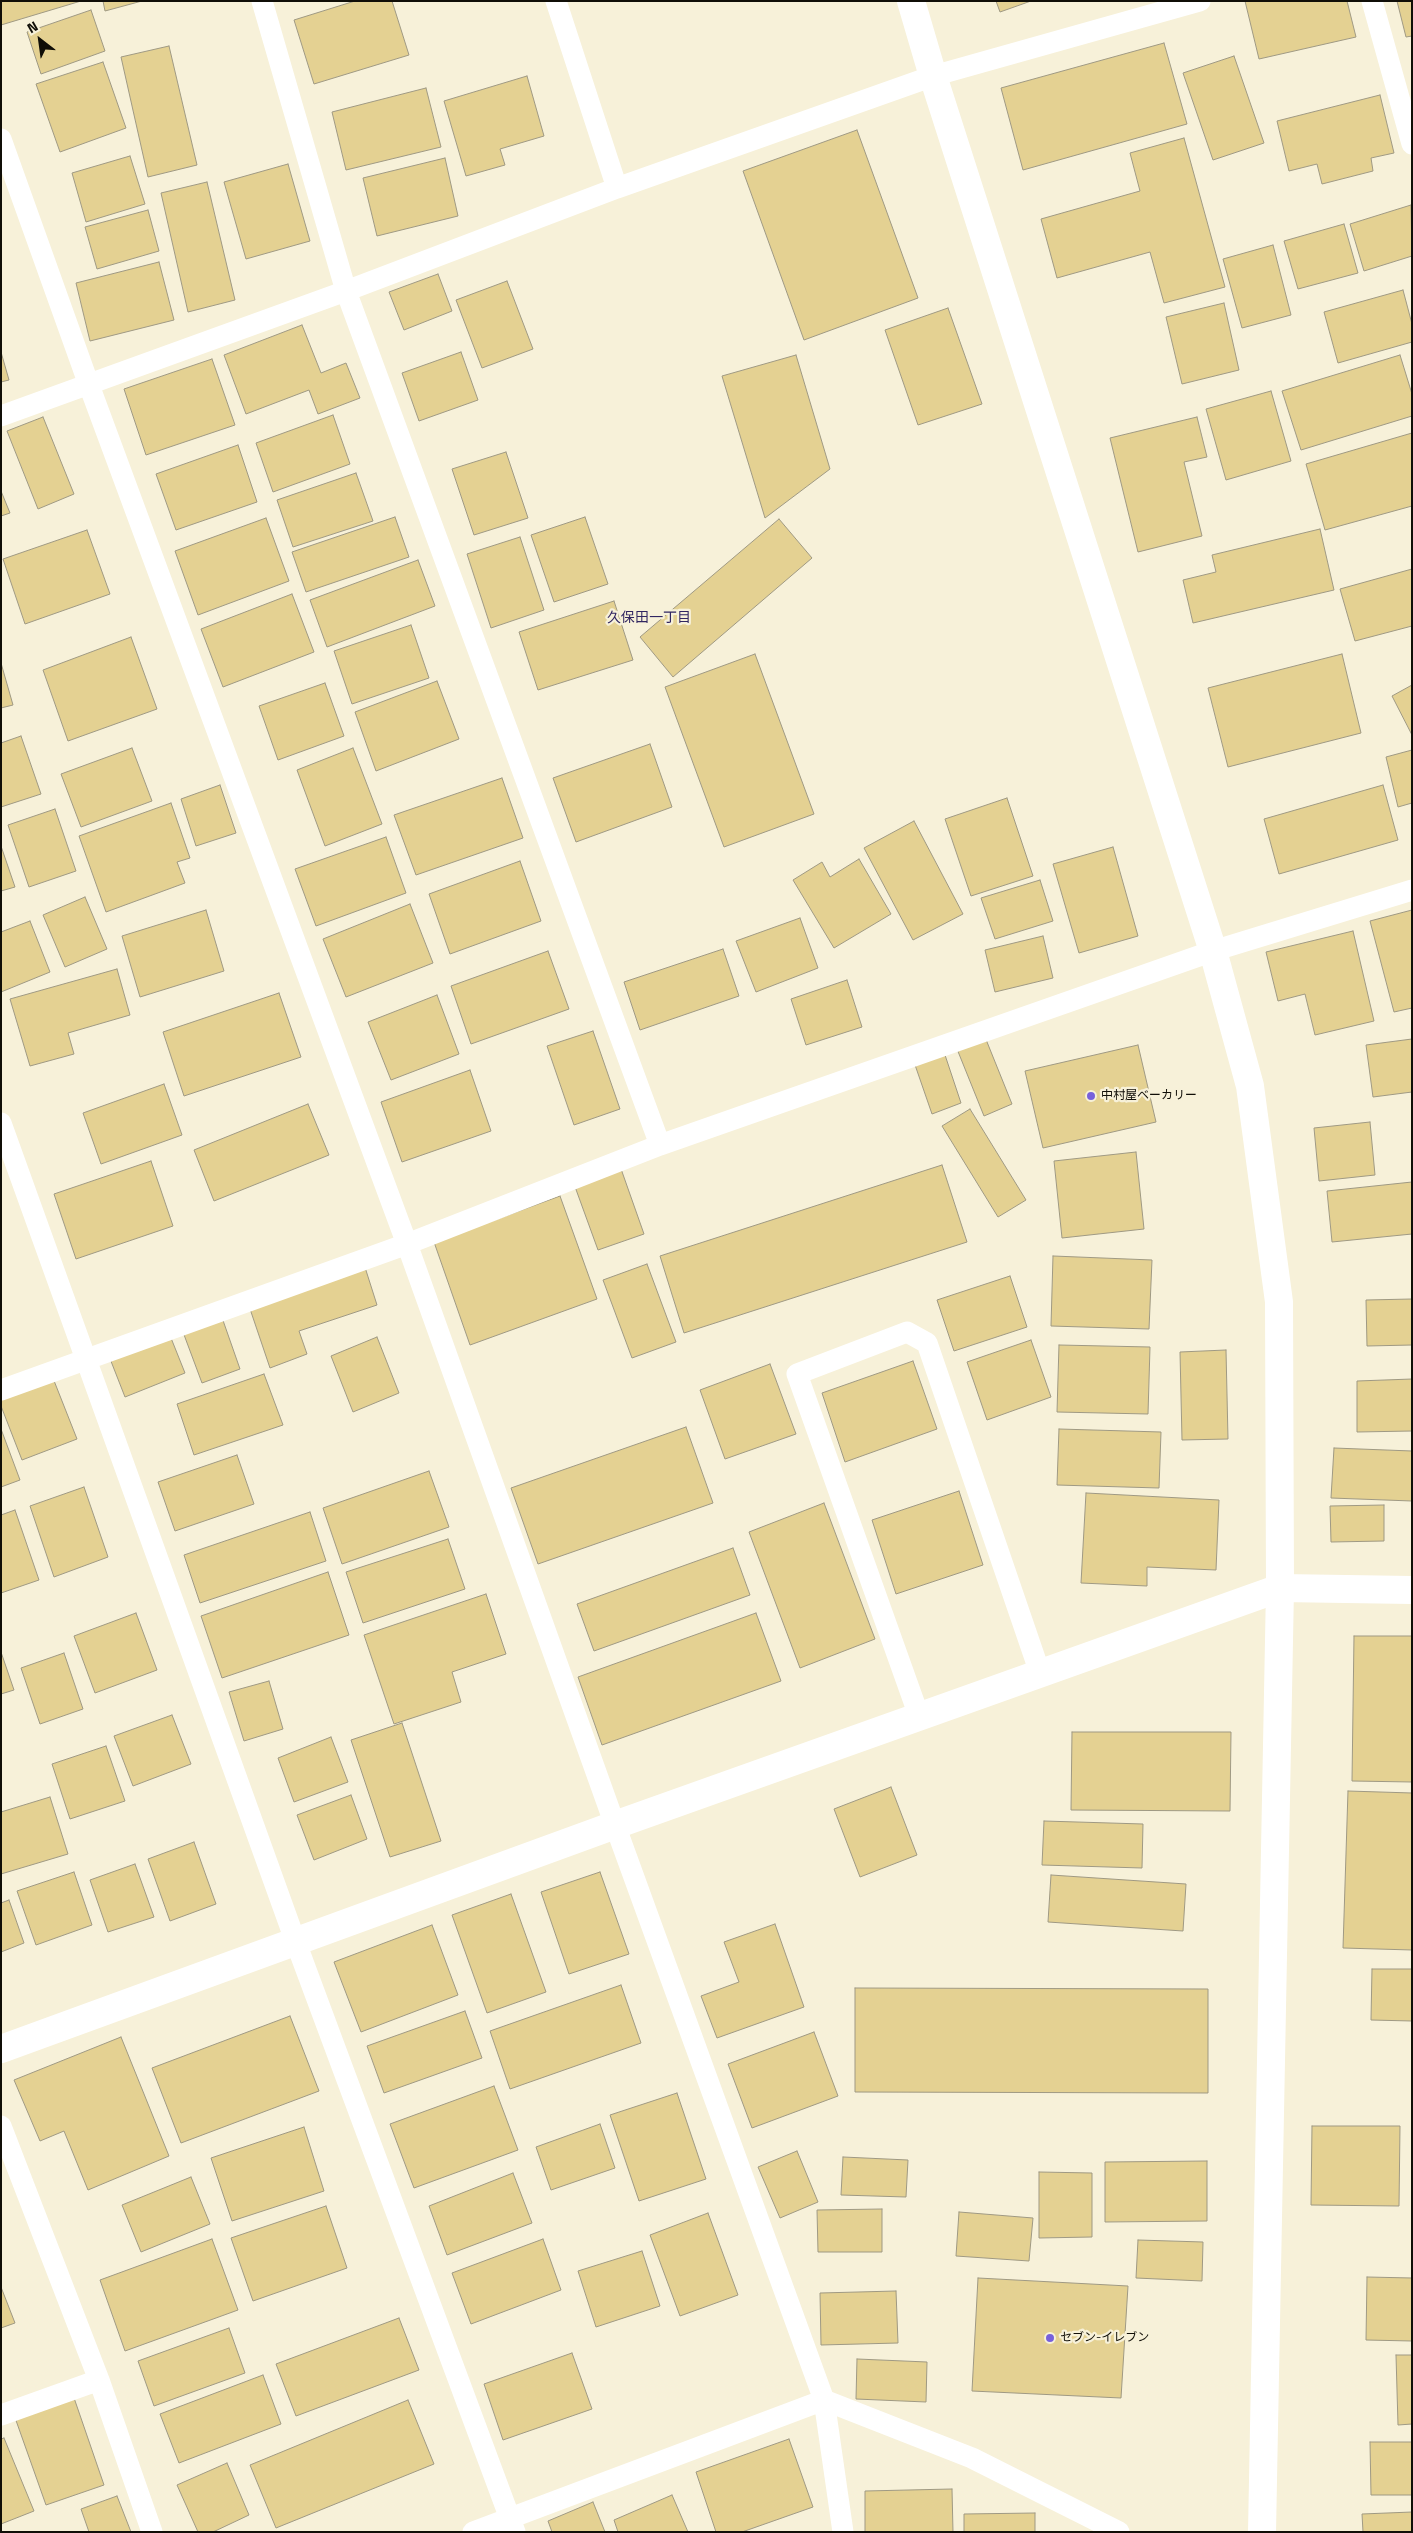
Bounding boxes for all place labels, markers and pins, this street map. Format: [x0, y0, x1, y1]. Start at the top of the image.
place label: 中村屋ベーカリー [1101, 1089, 1197, 1103]
marker: 中村屋ベーカリー [1085, 1090, 1097, 1102]
place label: セブン-イレブン [1060, 2331, 1149, 2345]
marker: セブン-イレブン [1044, 2332, 1056, 2344]

